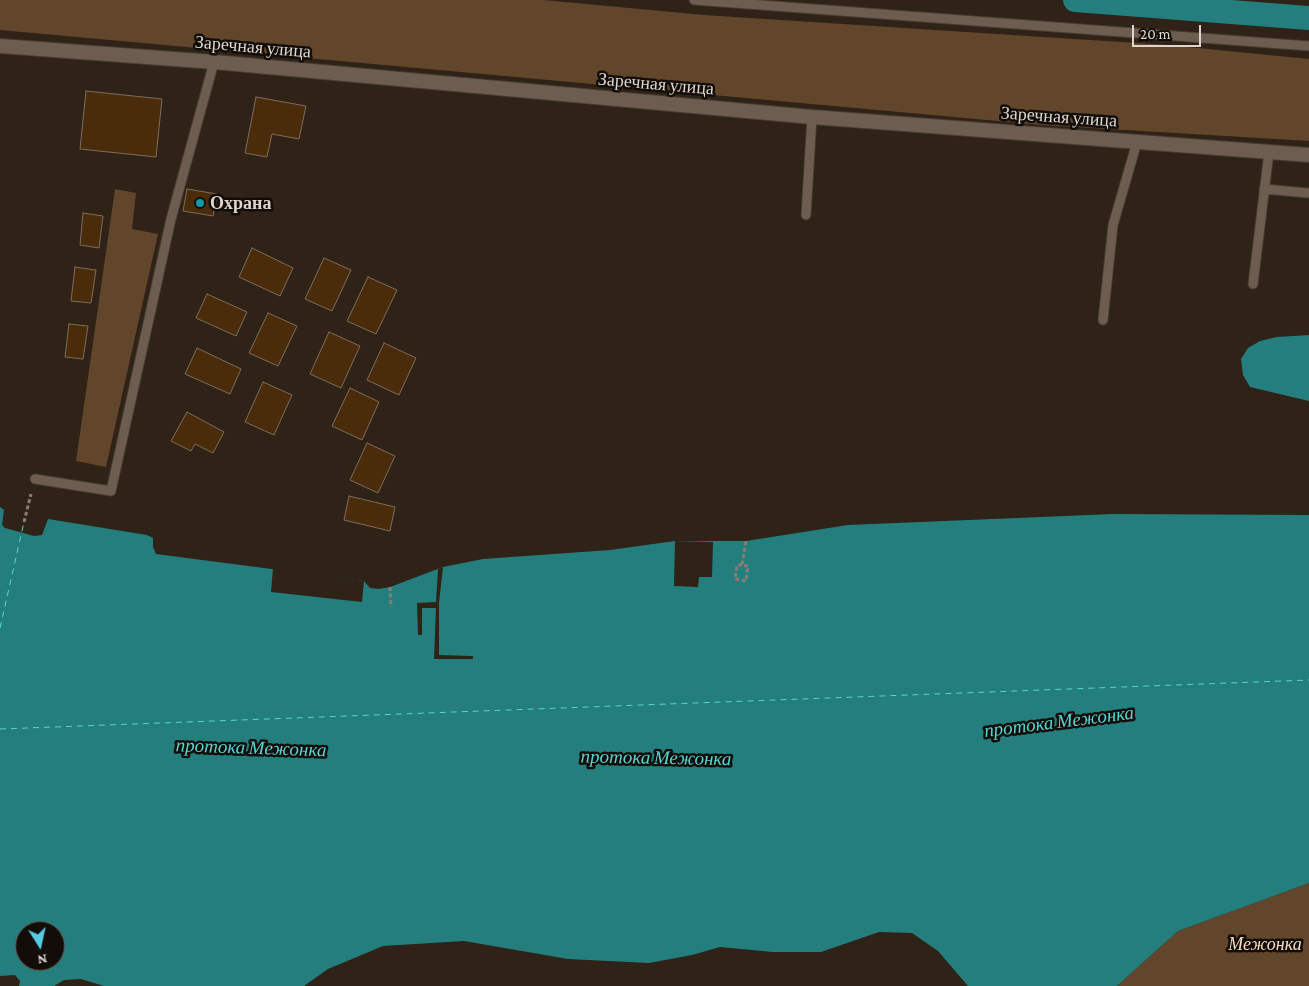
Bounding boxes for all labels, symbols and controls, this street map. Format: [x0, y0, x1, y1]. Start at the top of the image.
scale bar [1134, 15, 1203, 47]
text: 20 m [1140, 26, 1171, 42]
street label: Заречная улица [194, 31, 312, 63]
street label: Заречная улица [597, 68, 715, 100]
street label: Заречная улица [1000, 102, 1118, 132]
place label: Охрана [210, 192, 271, 214]
marker: Охрана [194, 197, 206, 209]
water label: протока Межонка [983, 701, 1135, 743]
water label: протока Межонка [175, 734, 327, 762]
water label: протока Межонка [580, 745, 732, 771]
north arrow [15, 921, 65, 971]
park label: Межонка [1228, 933, 1302, 955]
text: N [36, 951, 49, 968]

